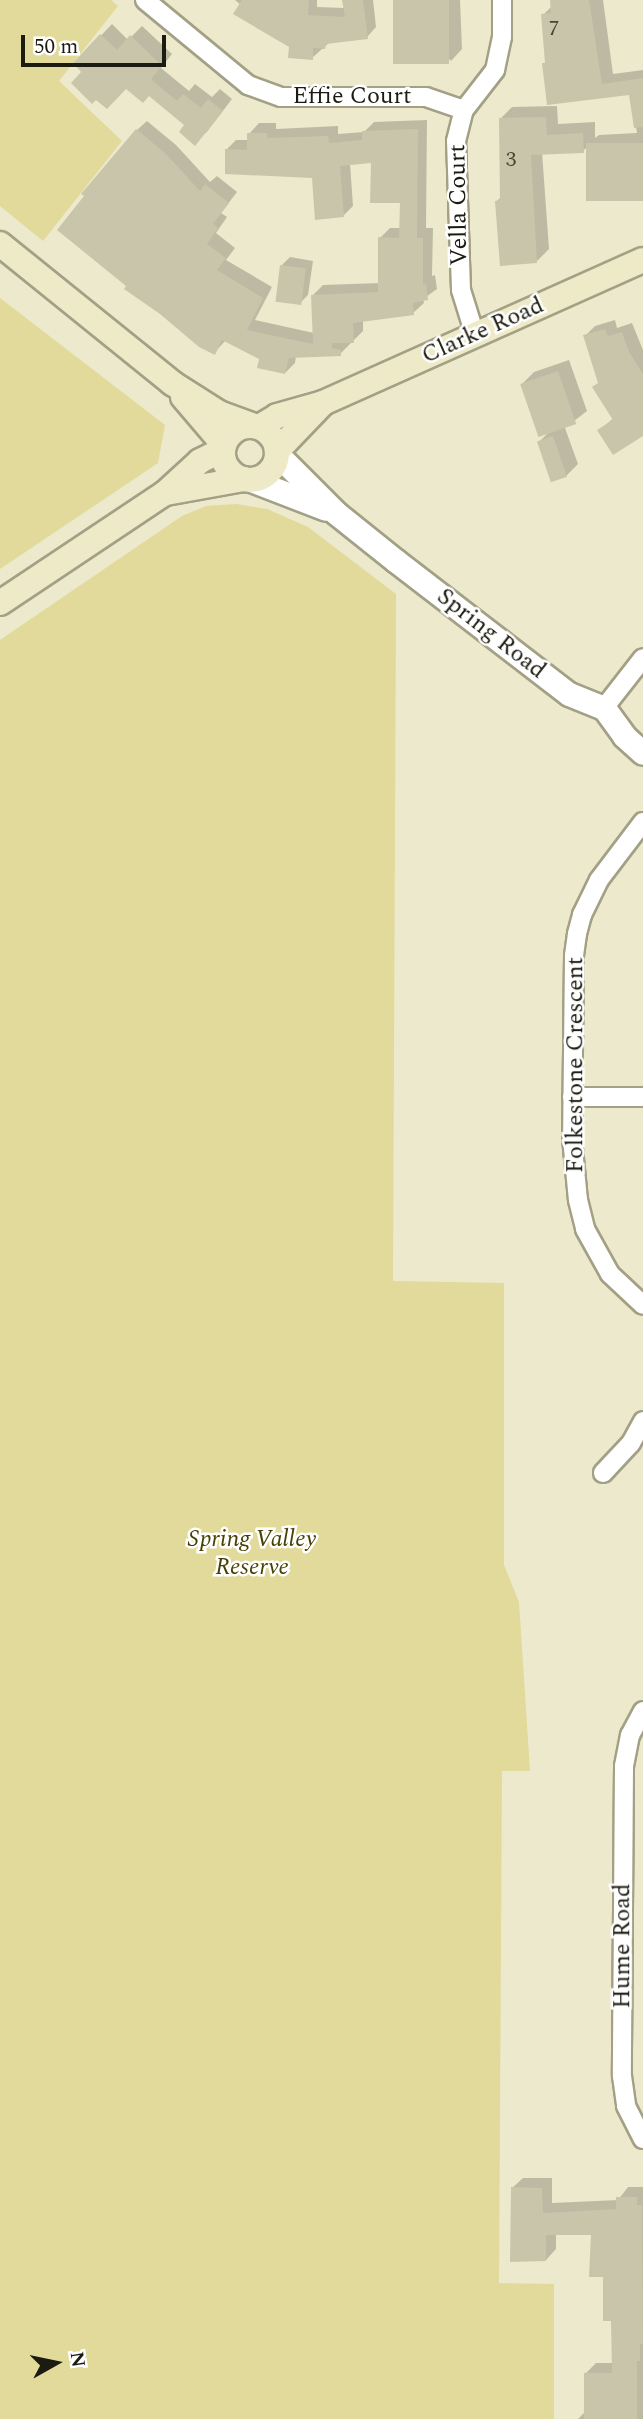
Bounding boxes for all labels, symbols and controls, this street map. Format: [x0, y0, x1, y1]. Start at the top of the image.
house number: 7 [549, 16, 559, 42]
scale bar [24, 21, 170, 65]
text: 50 m [34, 31, 78, 63]
street label: Effie Court [292, 83, 412, 111]
street label: Vella Court [444, 144, 474, 266]
house number: 3 [506, 147, 516, 173]
street label: Clarke Road [418, 291, 548, 371]
street label: Spring Road [431, 582, 551, 686]
street label: Folkestone Crescent [562, 957, 590, 1173]
park label: Spring Valley Reserve [188, 1526, 316, 1582]
street label: Hume Road [609, 1883, 637, 2009]
north arrow [21, 2328, 91, 2398]
text: N [62, 2350, 93, 2370]

